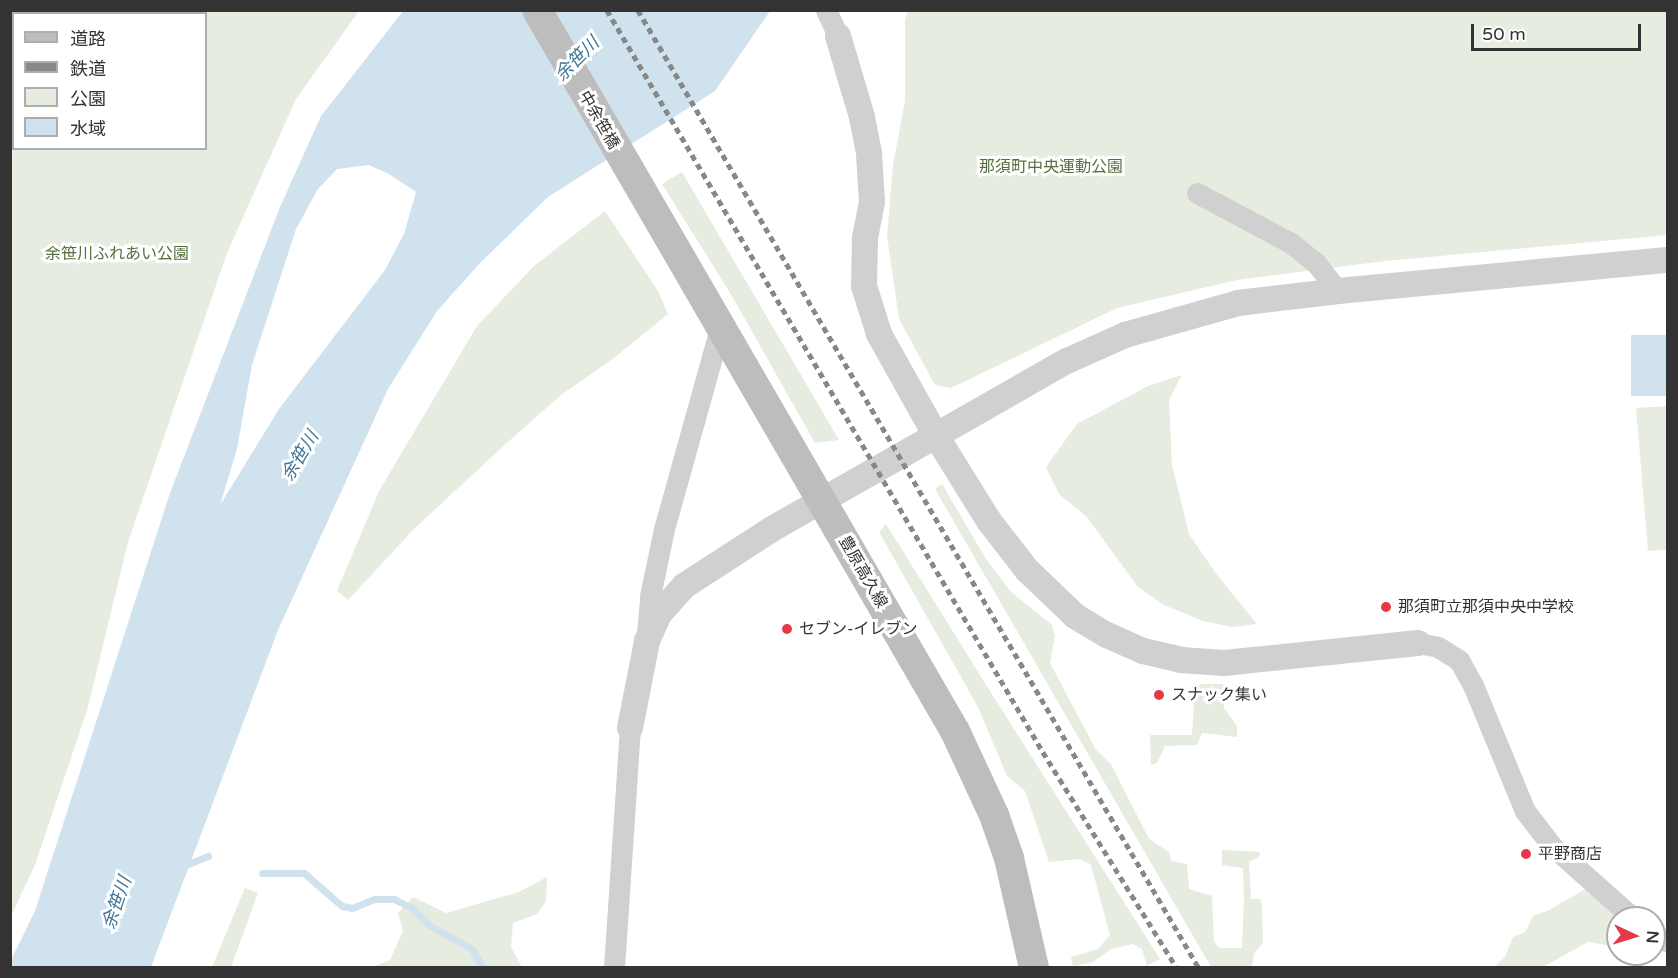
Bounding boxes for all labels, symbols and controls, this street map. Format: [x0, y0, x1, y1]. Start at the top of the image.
legend [12, 12, 207, 150]
scale bar [1474, 12, 1644, 50]
text: 50 m [1482, 23, 1526, 45]
text: 道路 [70, 28, 106, 50]
water label: 余笹川 [550, 32, 604, 86]
text: 鉄道 [70, 58, 106, 80]
street label: 中余笹橋 [575, 87, 623, 153]
text: 公園 [70, 88, 106, 110]
text: 水域 [70, 118, 106, 140]
park label: 那須町中央運動公園 [979, 157, 1123, 177]
park label: 余笹川ふれあい公園 [45, 244, 189, 264]
water label: 余笹川 [277, 427, 323, 485]
street label: 豊原高久線 [835, 533, 891, 611]
place label: 那須町立那須中央中学校 [1398, 597, 1574, 617]
marker: 那須町立那須中央中学校 [1379, 600, 1393, 614]
place label: セブン-イレブン [799, 619, 918, 639]
marker: セブン-イレブン [780, 622, 794, 636]
place label: スナック集い [1171, 685, 1267, 705]
marker: スナック集い [1152, 688, 1166, 702]
place label: 平野商店 [1538, 844, 1602, 864]
marker: 平野商店 [1519, 847, 1533, 861]
water label: 余笹川 [98, 874, 136, 932]
north arrow [1606, 906, 1666, 966]
text: N [1642, 930, 1662, 944]

